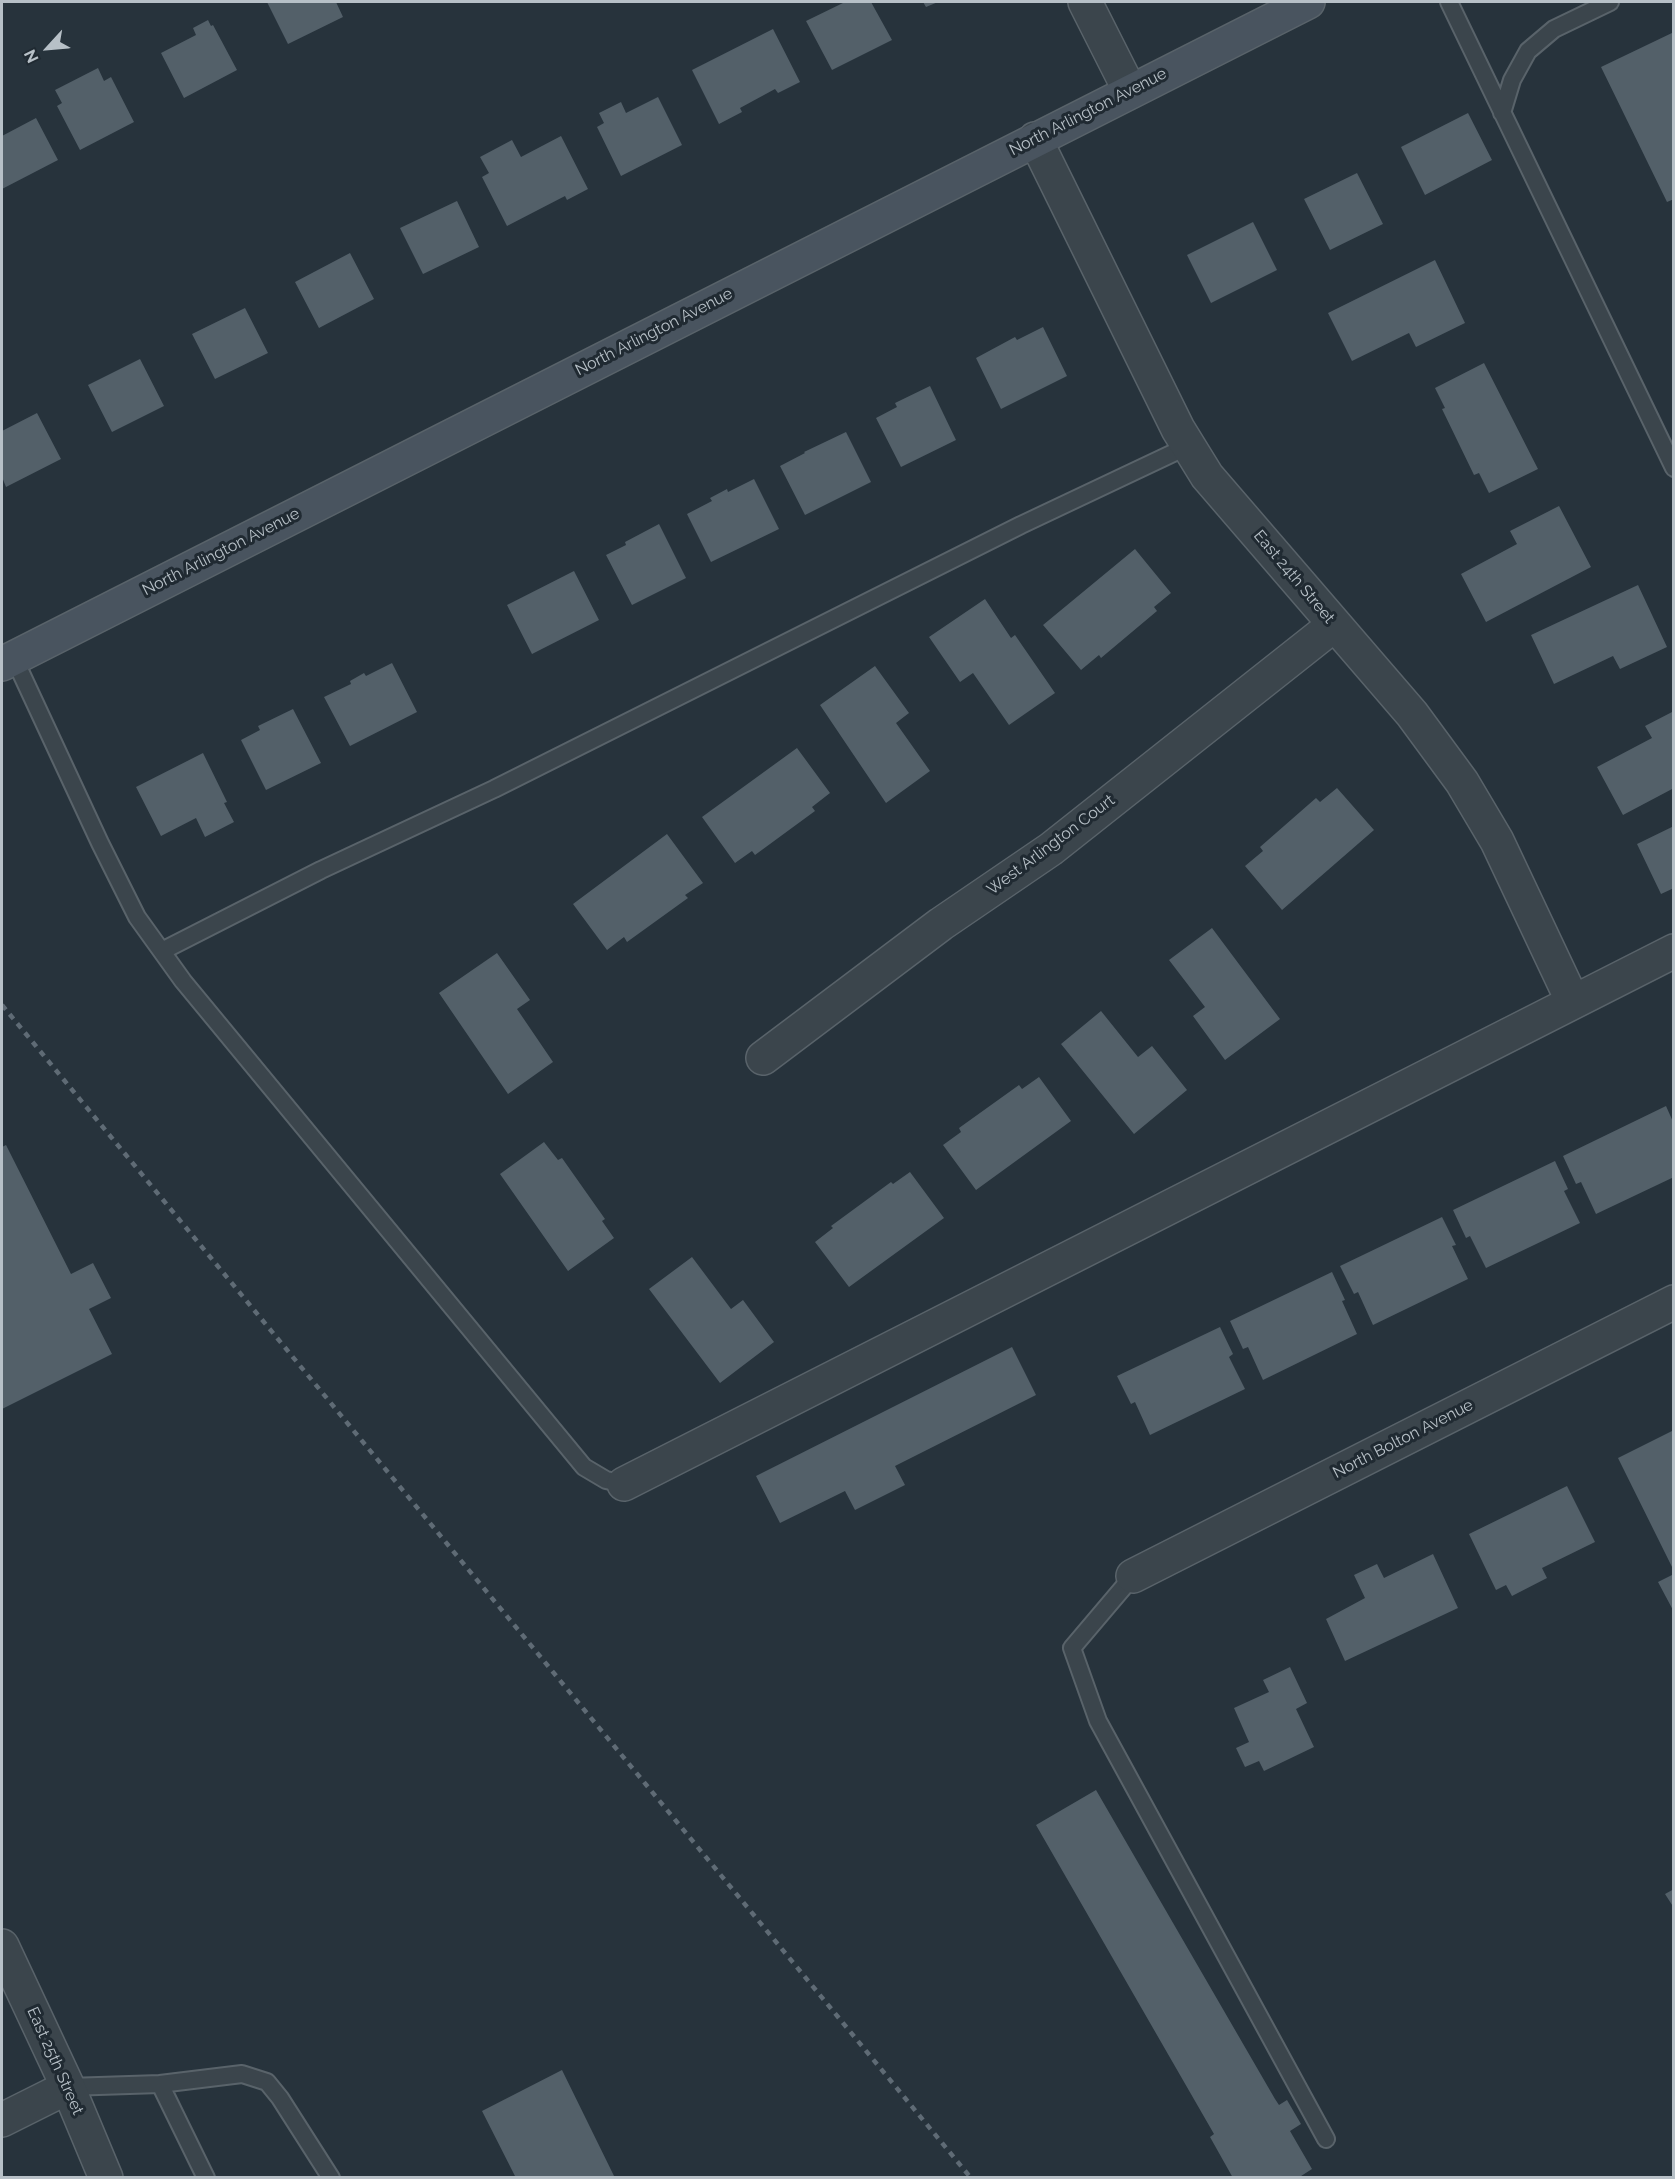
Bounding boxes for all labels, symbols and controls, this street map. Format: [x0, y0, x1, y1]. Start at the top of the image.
north arrow [18, 18, 78, 78]
text: N [20, 46, 43, 66]
street label: North Arlington Avenue [1006, 64, 1170, 160]
street label: North Arlington Avenue [572, 284, 736, 380]
street label: North Arlington Avenue [139, 504, 303, 600]
street label: East 24th Street [1249, 526, 1339, 628]
street label: West Arlington Court [983, 791, 1119, 899]
street label: North Bolton Avenue [1330, 1395, 1476, 1483]
street label: East 25th Street [23, 2004, 87, 2118]

